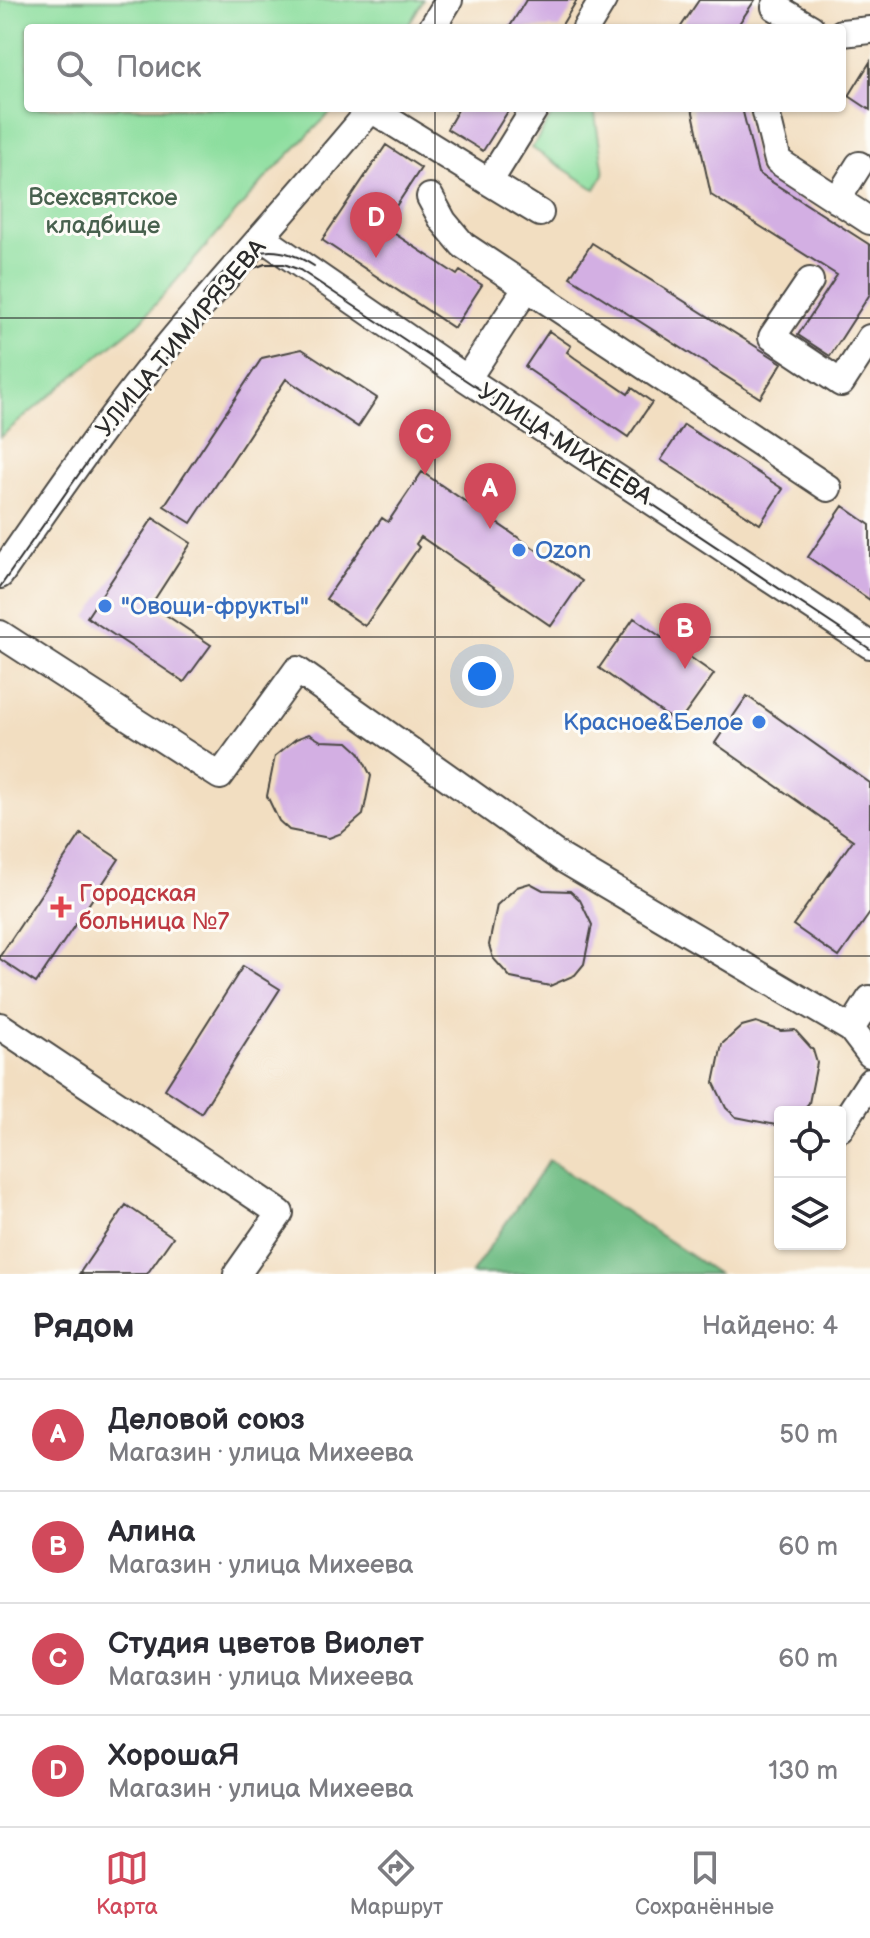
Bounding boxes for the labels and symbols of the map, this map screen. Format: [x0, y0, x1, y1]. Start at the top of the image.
park label: Всехсвятское кладбище [28, 183, 178, 240]
pin: D [350, 192, 402, 258]
street label: УЛИЦА ТИМИРЯЗЕВА [90, 233, 272, 443]
street label: УЛИЦА МИХЕЕВА [473, 377, 658, 511]
pin: C [399, 409, 451, 475]
pin: A [464, 463, 516, 529]
place label: Ozon [535, 536, 591, 565]
marker: Ozon [510, 541, 528, 559]
place label: "Овощи-фрукты" [121, 592, 309, 621]
marker: "Овощи-фрукты" [96, 597, 114, 615]
pin: B [659, 603, 711, 669]
your location [462, 656, 502, 696]
place label: Красное&Белое [563, 708, 743, 737]
marker: Красное&Белое [750, 713, 768, 731]
place label: Городская больница №7 [79, 879, 229, 936]
marker: Городская больница №7 [50, 896, 72, 918]

